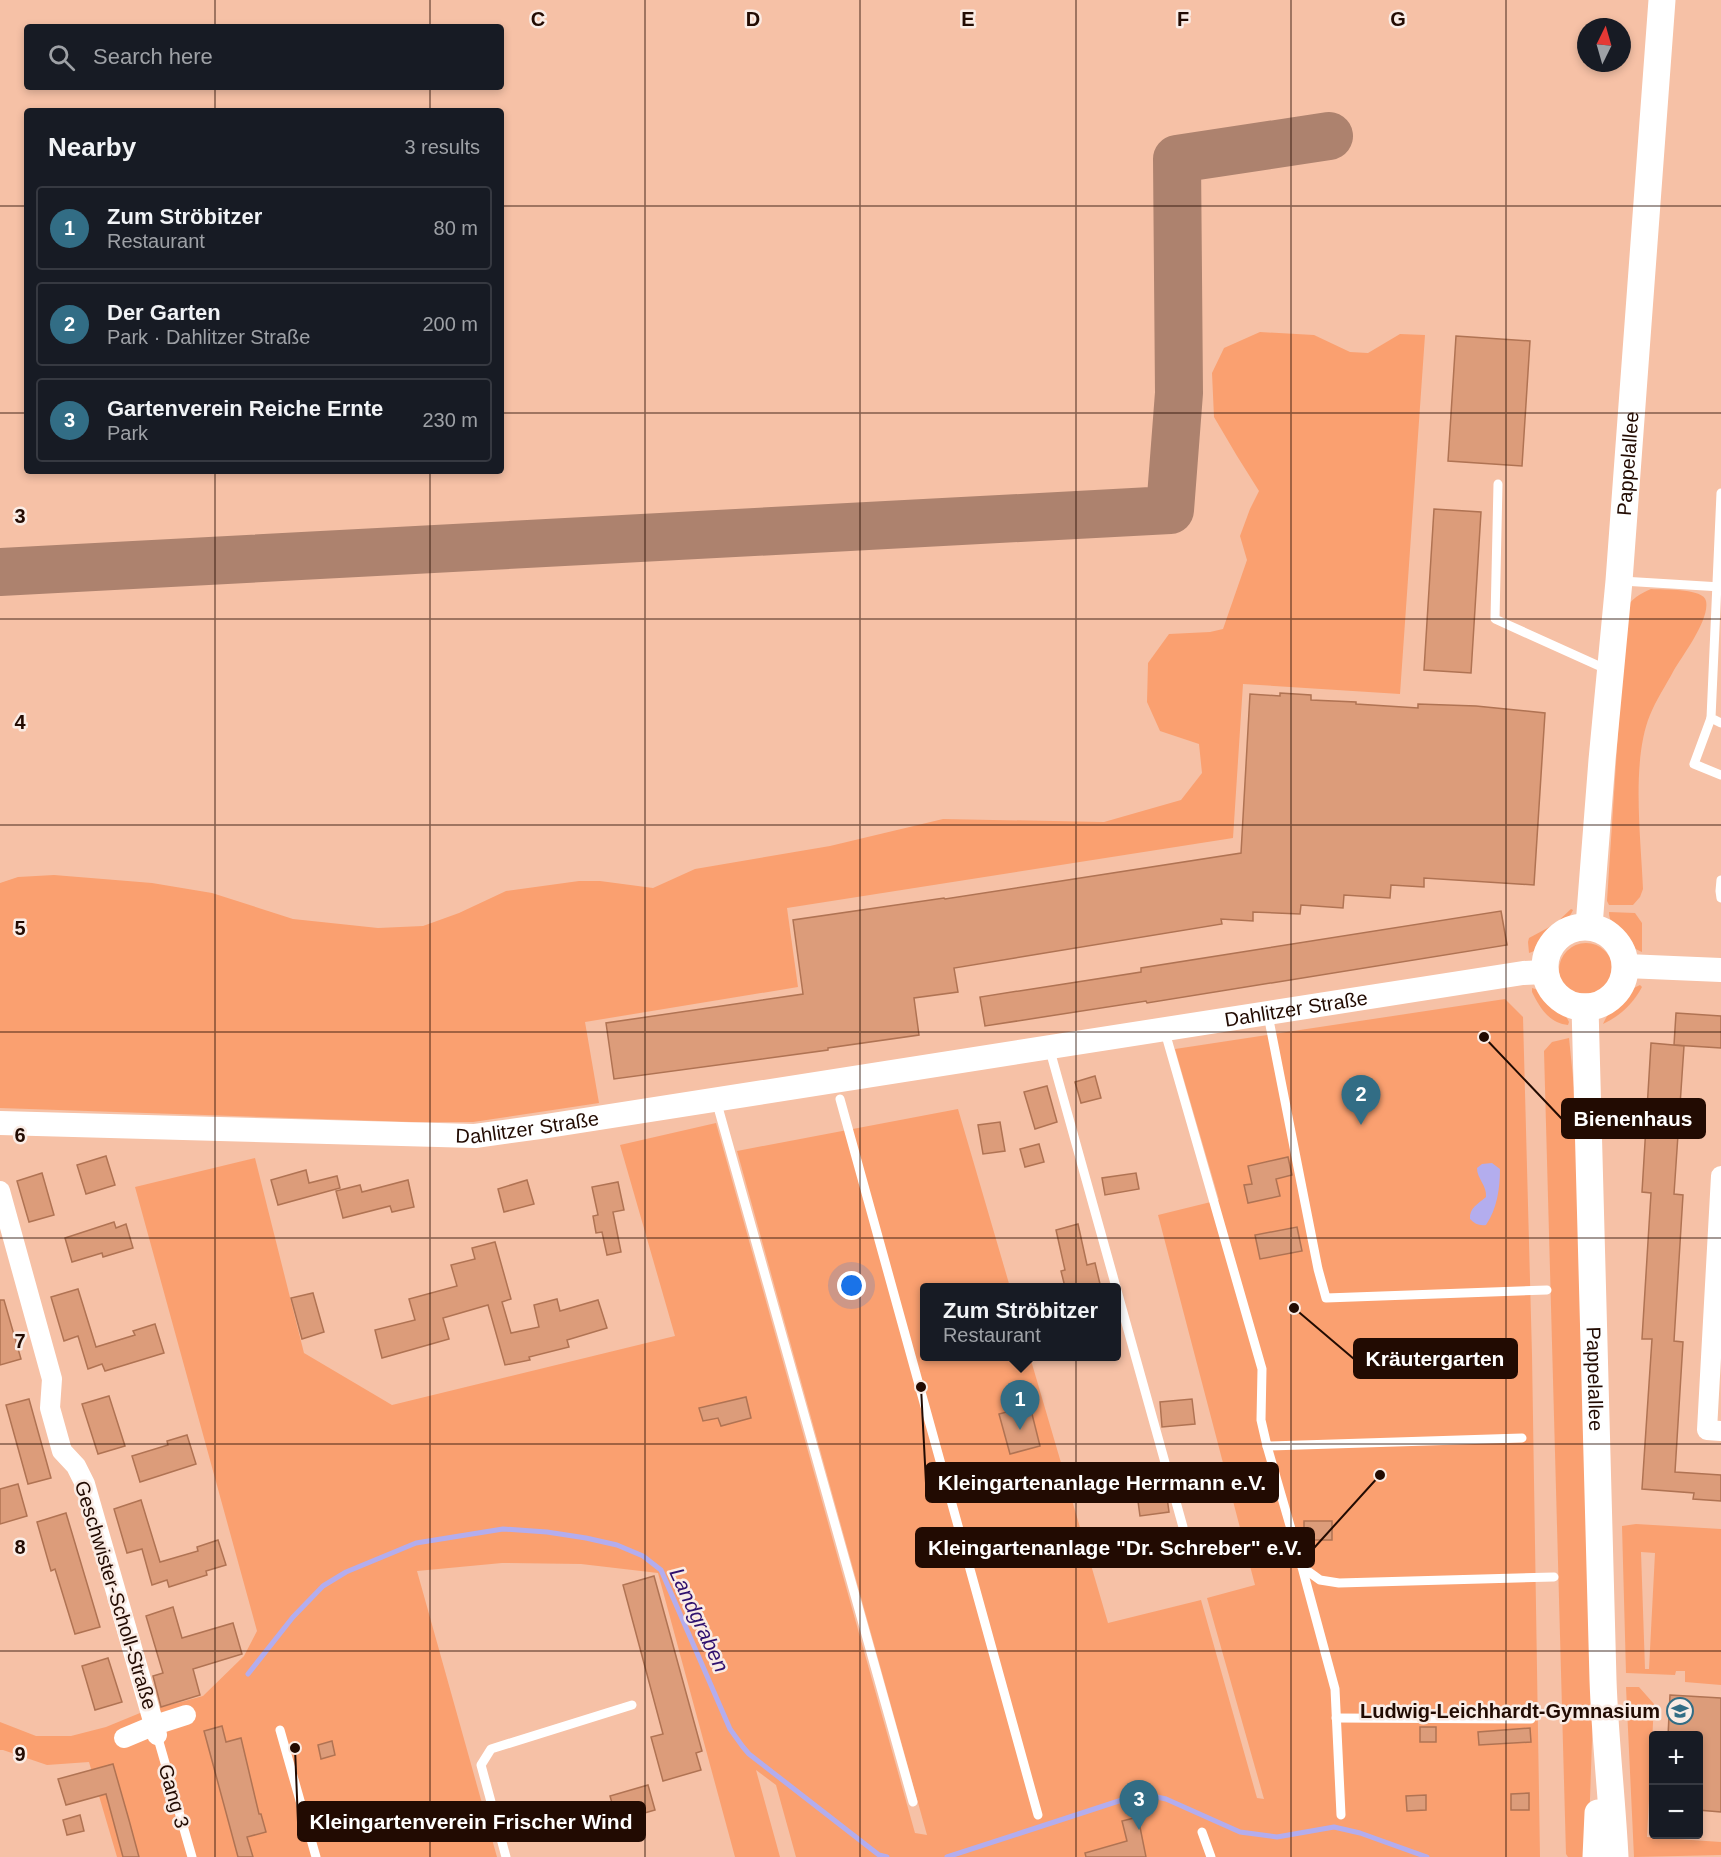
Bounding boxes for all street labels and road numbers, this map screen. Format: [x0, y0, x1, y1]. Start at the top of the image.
street label: Pappelallee [1613, 411, 1643, 517]
street label: Dahlitzer Straße [1223, 987, 1369, 1031]
street label: Dahlitzer Straße [455, 1107, 600, 1148]
street label: Pappelallee [1583, 1326, 1607, 1431]
street label: Geschwister-Scholl-Straße [71, 1478, 161, 1712]
street label: Gang 3 [154, 1761, 194, 1831]

